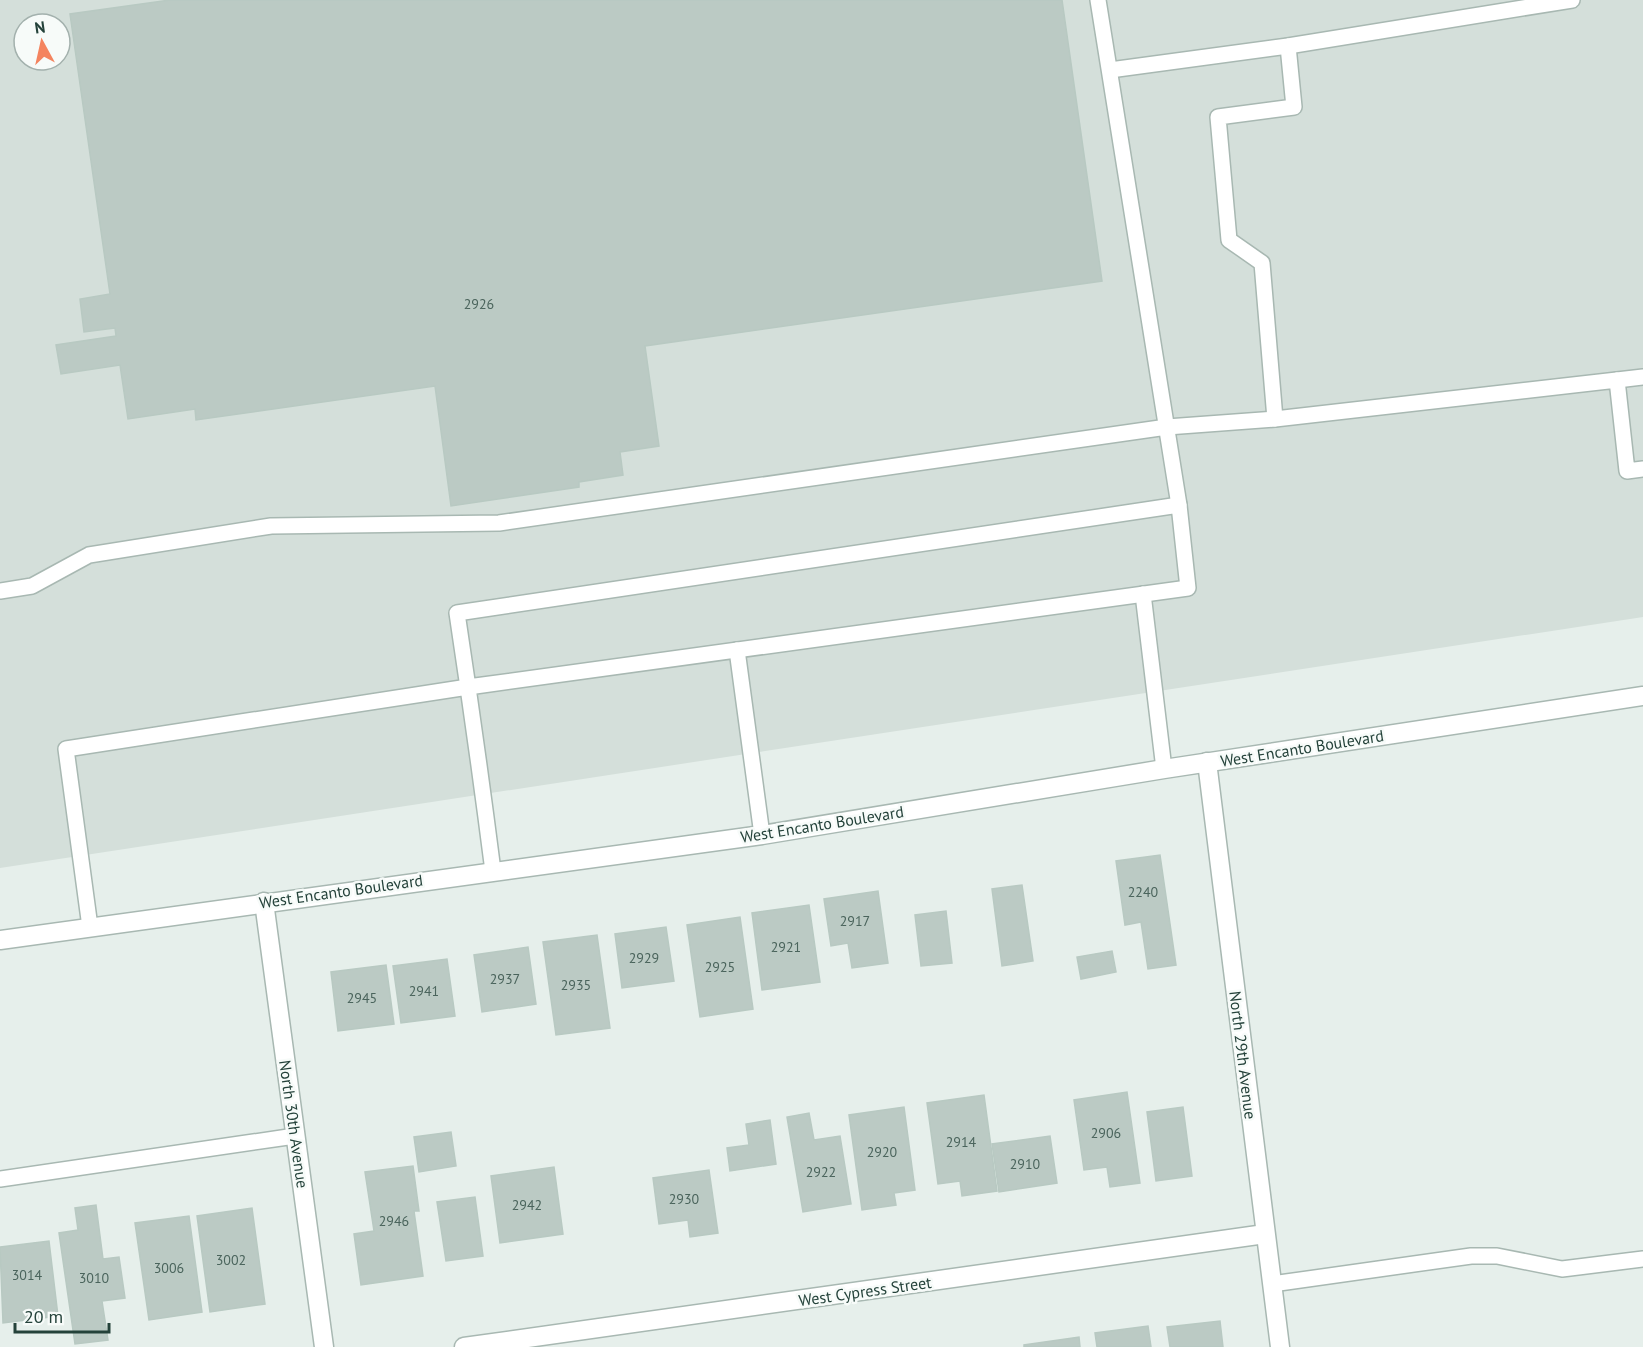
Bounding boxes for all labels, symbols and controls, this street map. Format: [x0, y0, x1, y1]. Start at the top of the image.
north arrow [12, 12, 72, 72]
text: N [33, 17, 47, 38]
house number: 2926 [464, 295, 494, 313]
street label: West Encanto Boulevard [1219, 725, 1385, 771]
street label: West Encanto Boulevard [739, 801, 905, 847]
street label: West Encanto Boulevard [258, 870, 424, 912]
house number: 2240 [1128, 883, 1159, 901]
house number: 2917 [840, 912, 870, 930]
house number: 2921 [771, 938, 801, 956]
house number: 2929 [629, 949, 659, 967]
house number: 2925 [705, 958, 735, 976]
house number: 2937 [490, 970, 520, 988]
house number: 2935 [561, 976, 591, 994]
house number: 2941 [409, 982, 439, 1000]
house number: 2945 [347, 989, 377, 1007]
street label: North 29th Avenue [1225, 990, 1261, 1120]
street label: North 30th Avenue [275, 1059, 313, 1189]
house number: 2906 [1091, 1124, 1121, 1142]
house number: 2914 [946, 1133, 977, 1151]
house number: 2920 [867, 1143, 898, 1161]
house number: 2910 [1010, 1155, 1041, 1173]
house number: 2922 [806, 1163, 836, 1181]
house number: 2930 [669, 1190, 700, 1208]
house number: 2942 [512, 1196, 542, 1214]
house number: 2946 [379, 1212, 409, 1230]
house number: 3002 [216, 1251, 246, 1269]
house number: 3006 [154, 1259, 184, 1277]
house number: 3014 [12, 1266, 43, 1284]
house number: 3010 [79, 1269, 110, 1287]
street label: West Cypress Street [797, 1272, 933, 1310]
scale bar [15, 1296, 110, 1334]
text: 20 m [24, 1305, 63, 1328]

